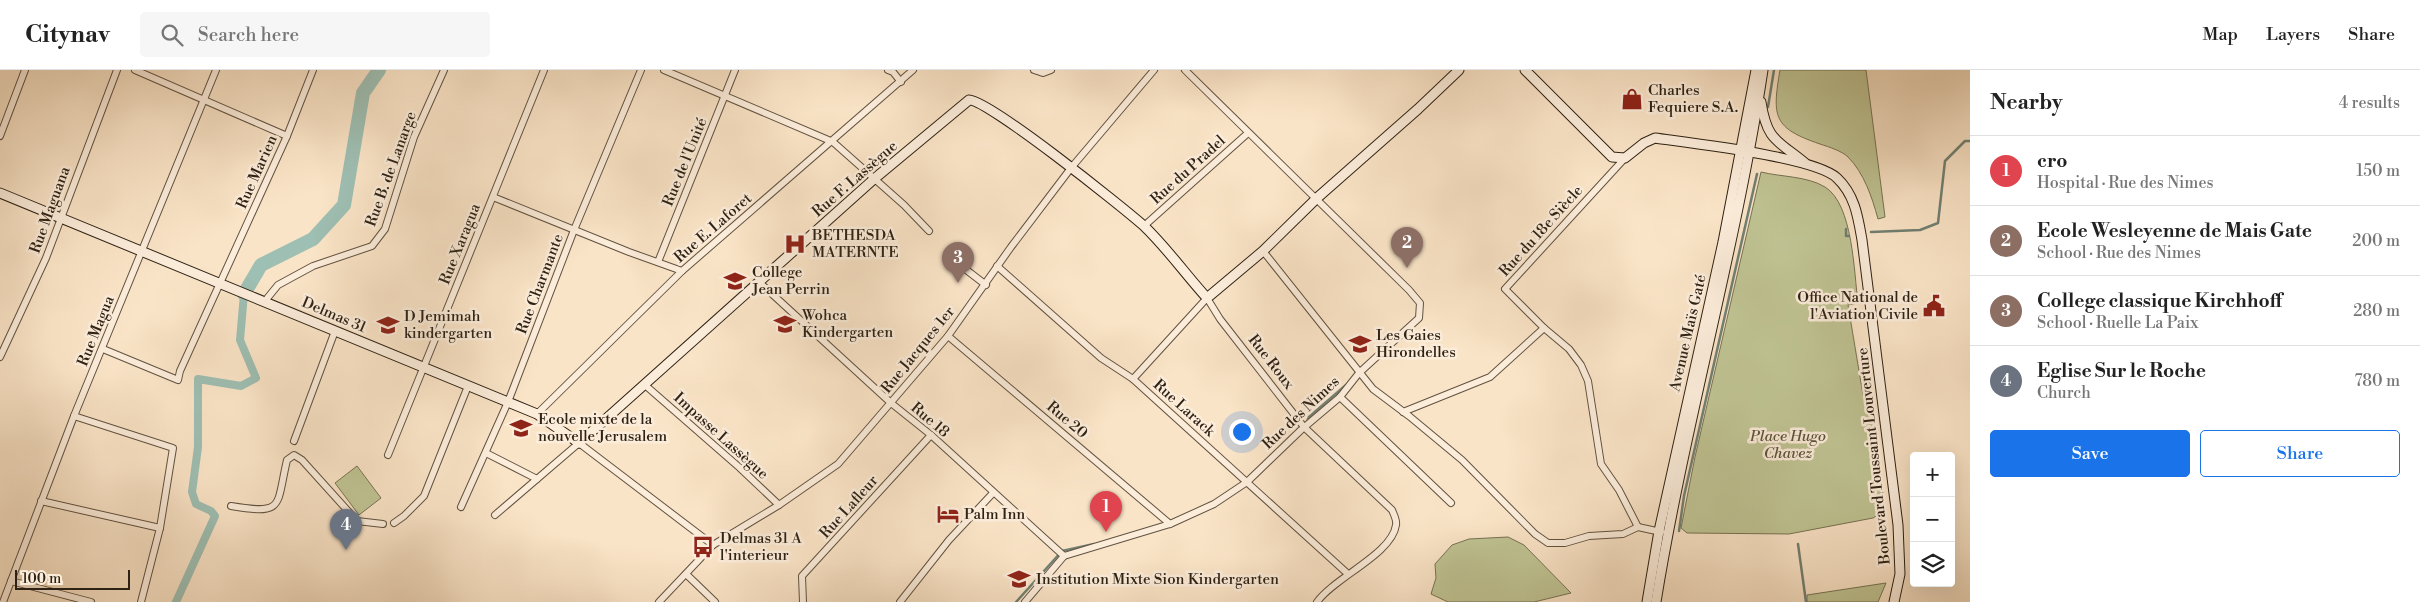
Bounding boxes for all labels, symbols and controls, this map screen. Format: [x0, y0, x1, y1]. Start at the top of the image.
search box [140, 12, 490, 57]
text: Citynav [25, 20, 110, 50]
icon: search [158, 21, 186, 49]
text: Search here [198, 23, 299, 47]
text: Map [2203, 23, 2238, 46]
text: Layers [2266, 23, 2320, 46]
text: Share [2348, 23, 2395, 46]
place label: Charles Fequiere S.A. [1648, 81, 1738, 117]
shop icon: Charles Fequiere S.A. [1619, 86, 1645, 112]
text: Nearby [1990, 90, 2063, 116]
text: 4 results [2339, 93, 2400, 113]
street label: Rue B. de Lanarge [361, 109, 421, 229]
street label: Rue de l'Unité [659, 115, 711, 209]
street label: Rue du Pradel [1147, 131, 1230, 209]
street label: Rue Marien [232, 132, 282, 212]
street label: Rue F. Lassègue [808, 137, 902, 221]
text: cro [2037, 149, 2068, 173]
text: 1 [2002, 161, 2010, 181]
text: 150 m [2356, 161, 2400, 181]
street label: Rue Maguana [26, 164, 75, 256]
text: Hospital · Rue des Nimes [2037, 173, 2213, 193]
street label: Rue du 18e Siècle [1495, 181, 1587, 281]
street label: Rue E. Laforet [670, 189, 756, 267]
street label: Rue Xaragua [435, 200, 485, 287]
text: Ecole Wesleyenne de Mais Gate [2037, 219, 2312, 243]
place label: BETHESDA MATERNTE [811, 226, 899, 262]
pin: 2 [1391, 227, 1423, 268]
street label: Rue Charmante [512, 231, 568, 337]
hospital icon: BETHESDA MATERNTE [782, 231, 808, 257]
text: 2 [2001, 231, 2011, 251]
text: 200 m [2352, 231, 2400, 251]
pin: 3 [942, 242, 974, 283]
text: School · Rue des Nimes [2037, 243, 2201, 263]
place label: College Jean Perrin [751, 263, 830, 299]
school or university icon: College Jean Perrin [722, 268, 748, 294]
street label: Avenue Maïs Gaté [1665, 273, 1711, 394]
place label: Office National de l'Aviation Civile [1797, 288, 1918, 324]
text: College classique Kirchhoff [2037, 289, 2282, 313]
street label: Rue Magua [73, 293, 119, 369]
street label: Delmas 31 [299, 293, 370, 337]
public building icon: Office National de l'Aviation Civile [1921, 293, 1947, 319]
text: 3 [2001, 301, 2011, 321]
text: 280 m [2353, 301, 2400, 321]
street label: Rue Jacques 1er [877, 302, 959, 397]
place label: Wohca Kindergarten [801, 306, 893, 342]
place label: D Jemimah kindergarten [404, 307, 492, 343]
school or university icon: Wohca Kindergarten [772, 311, 798, 337]
school or university icon: D Jemimah kindergarten [375, 312, 401, 338]
text: School · Ruelle La Paix [2037, 313, 2198, 333]
place label: Les Gaies Hirondelles [1376, 326, 1456, 362]
street label: Rue Roux [1244, 331, 1299, 394]
school or university icon: Les Gaies Hirondelles [1347, 331, 1373, 357]
street label: Boulevard Toussaint Louverture [1853, 347, 1895, 566]
text: Eglise Sur le Roche [2037, 359, 2206, 383]
text: 4 [2001, 371, 2011, 391]
text: 780 m [2355, 371, 2400, 391]
street label: Rue des Nimes [1258, 372, 1344, 454]
street label: Rue Larack [1149, 375, 1220, 441]
text: Church [2037, 383, 2091, 403]
street label: Impasse Lassègue [670, 388, 772, 484]
street label: Rue 20 [1042, 397, 1092, 443]
street label: Rue 18 [907, 398, 953, 442]
place label: Ecole mixte de la nouvelle Jerusalem [538, 410, 667, 446]
school or university icon: Ecole mixte de la nouvelle Jerusalem [508, 415, 534, 441]
your location [1229, 419, 1255, 445]
park label: Place Hugo Chavez [1749, 427, 1826, 463]
button: Save [1990, 430, 2190, 477]
button: Share [2200, 430, 2400, 477]
map controls [1910, 452, 1955, 587]
button: + [1910, 452, 1955, 497]
street label: Rue Lafleur [816, 471, 883, 543]
pin: 1 [1090, 491, 1122, 532]
button: − [1910, 497, 1955, 542]
hotel icon: Palm Inn [935, 501, 961, 527]
place label: Palm Inn [964, 505, 1025, 524]
pin: 4 [330, 509, 362, 550]
place label: Delmas 31 A l'interieur [720, 529, 803, 565]
bus stop icon: Delmas 31 A l'interieur [690, 534, 716, 560]
button: layers [1910, 542, 1955, 587]
school or university icon: Institution Mixte Sion Kindergarten [1006, 566, 1032, 592]
scale bar [15, 567, 130, 590]
text: 100 m [22, 570, 61, 588]
place label: Institution Mixte Sion Kindergarten [1036, 570, 1279, 589]

